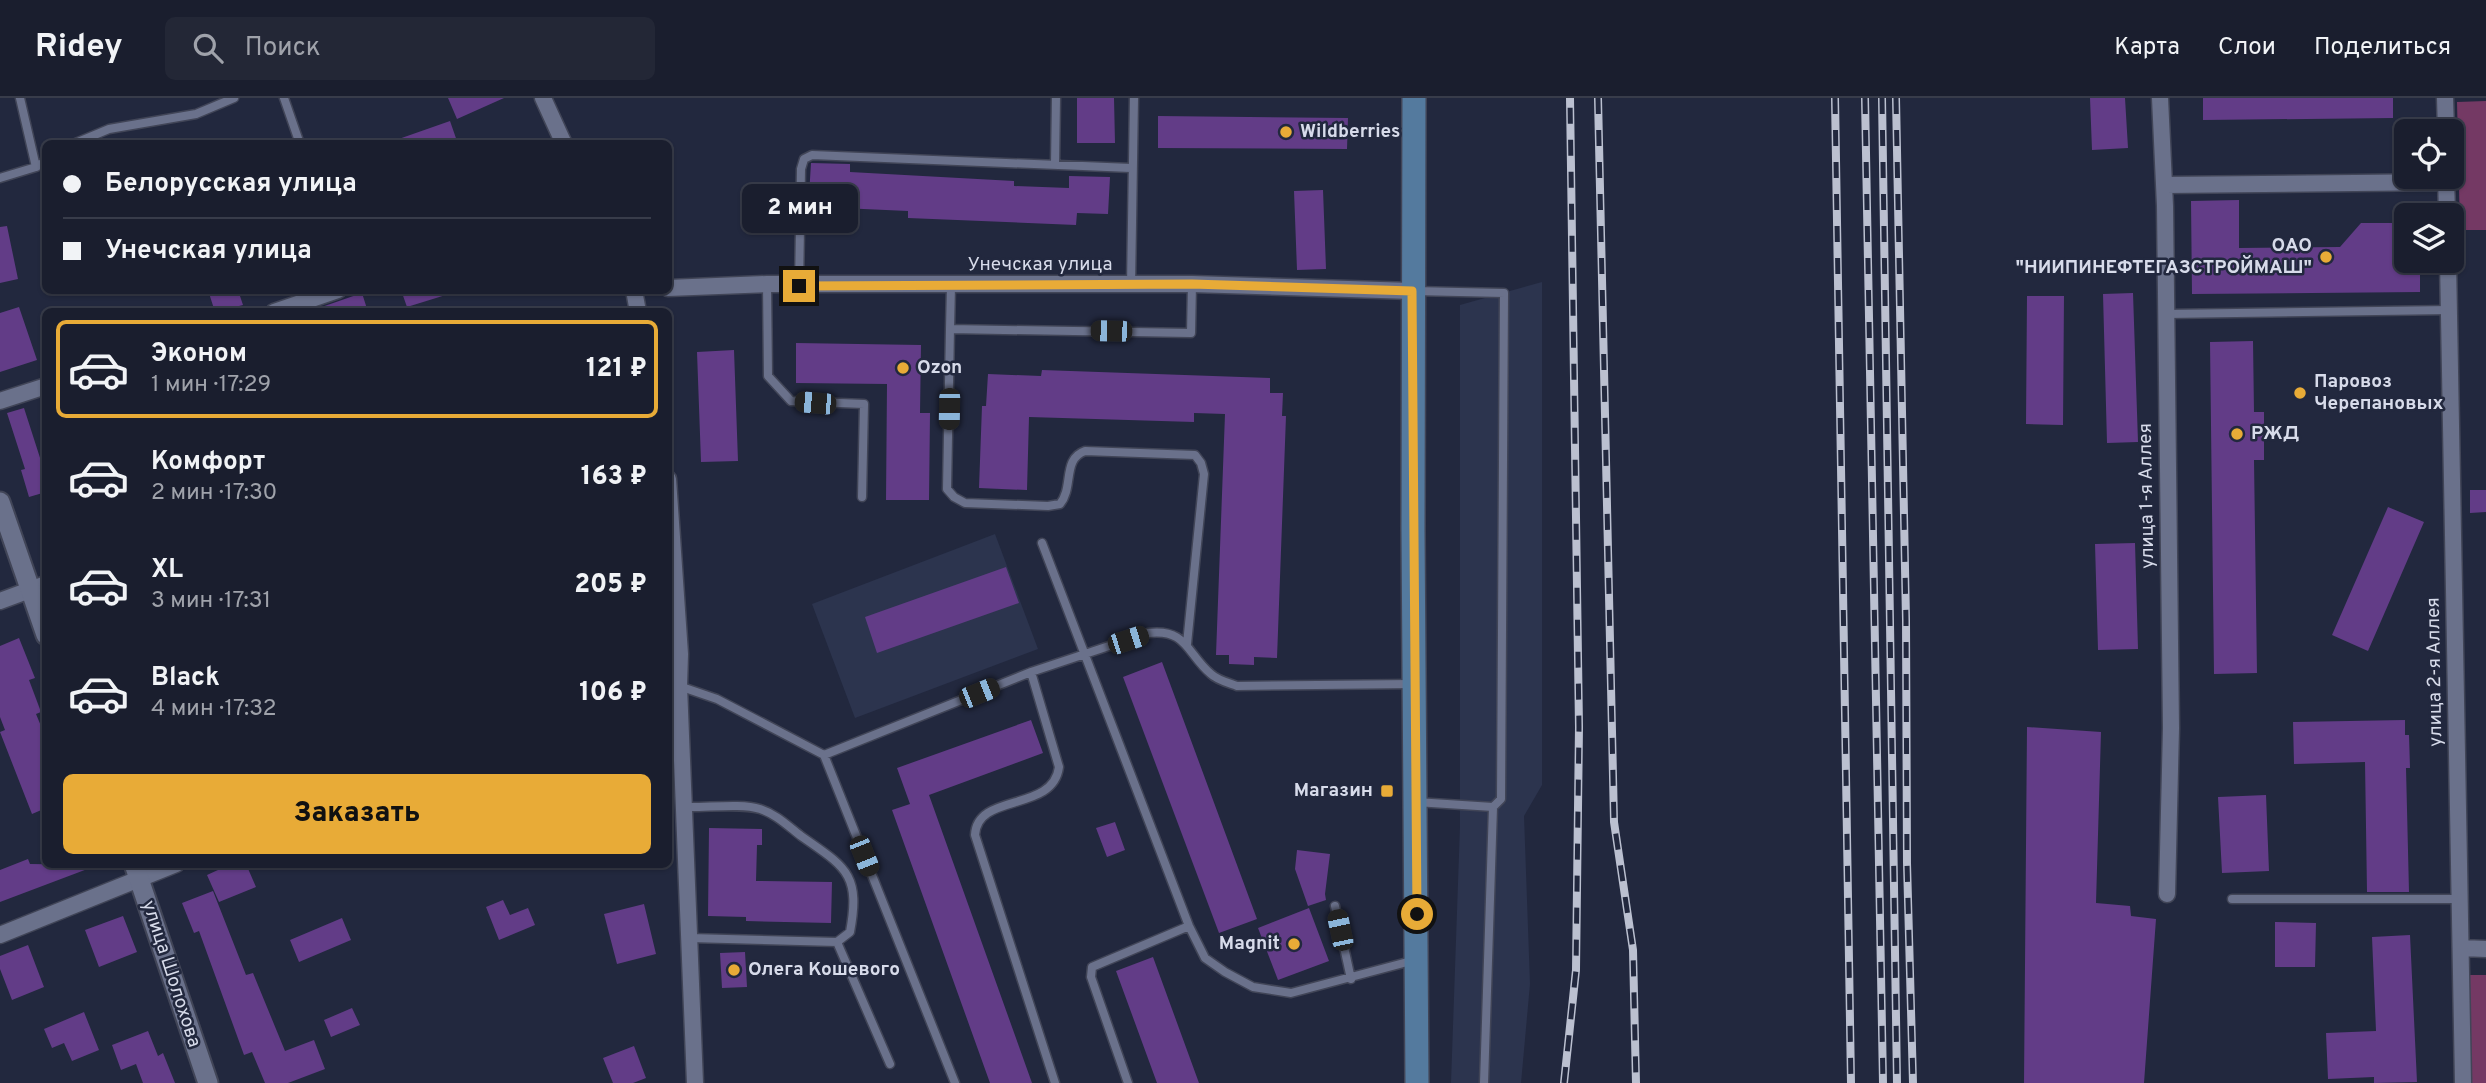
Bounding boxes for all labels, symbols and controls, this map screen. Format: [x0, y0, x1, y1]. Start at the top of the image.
search box [165, 17, 655, 80]
text: Ridey [35, 27, 123, 69]
icon: search [189, 29, 227, 67]
text: Поиск [245, 32, 321, 65]
text: Карта [2114, 33, 2180, 63]
text: Слои [2218, 33, 2276, 63]
text: Поделиться [2314, 33, 2451, 63]
map controls [2394, 119, 2464, 273]
button: locate [2394, 119, 2464, 189]
place label: Wildberries [1300, 120, 1400, 144]
marker: Wildberries [1278, 124, 1294, 140]
text: Белорусская улица [105, 168, 357, 201]
callout: 2 мин [741, 184, 857, 234]
text: 2 мин [767, 194, 833, 223]
button: layers [2394, 203, 2464, 273]
place label: ОАО "НИИПИНЕФТЕГАЗСТРОЙМАШ" [2016, 234, 2312, 280]
text: Унечская улица [105, 235, 312, 268]
marker: ОАО "НИИПИНЕФТЕГАЗСТРОЙМАШ" [2318, 249, 2334, 265]
street label: Унечская улица [968, 253, 1112, 277]
route end [783, 270, 815, 302]
car [1090, 320, 1133, 342]
icon: car [67, 338, 130, 401]
text: Эконом [151, 338, 247, 371]
text: 121 ₽ [586, 353, 647, 386]
place label: Ozon [917, 356, 962, 380]
marker: Ozon [895, 360, 911, 376]
place label: Паровоз Черепановых [2314, 370, 2443, 416]
text: 1 мин · 17:29 [151, 371, 271, 400]
marker: Паровоз Черепановых [2292, 385, 2308, 401]
car [939, 388, 960, 430]
car [794, 391, 837, 415]
place label: РЖД [2251, 422, 2299, 446]
street label: улица 1-я Аллея [2134, 423, 2160, 569]
marker: РЖД [2229, 426, 2245, 442]
icon: car [67, 446, 130, 509]
text: Комфорт [151, 446, 265, 479]
text: 163 ₽ [581, 461, 647, 494]
text: 2 мин · 17:30 [151, 479, 277, 508]
icon: car [67, 554, 130, 617]
text: XL [151, 554, 183, 587]
text: 205 ₽ [574, 569, 647, 602]
text: 3 мин · 17:31 [151, 587, 271, 616]
street label: улица 2-я Аллея [2422, 597, 2448, 747]
car [1105, 624, 1152, 656]
icon: car [67, 662, 130, 725]
text: Black [151, 662, 220, 695]
car [956, 675, 1003, 711]
text: 106 ₽ [579, 677, 647, 710]
text: 4 мин · 17:32 [151, 695, 277, 724]
button: Заказать [63, 774, 651, 854]
place label: Магазин [1294, 779, 1373, 803]
marker: Магазин [1379, 783, 1395, 799]
car [847, 833, 882, 879]
street label: улица Шолохова [136, 898, 206, 1050]
route start [1401, 898, 1433, 930]
car [1326, 907, 1355, 953]
place label: Magnit [1219, 932, 1280, 956]
marker: Magnit [1286, 936, 1302, 952]
place label: Олега Кошевого [748, 958, 900, 982]
marker: Олега Кошевого [726, 962, 742, 978]

